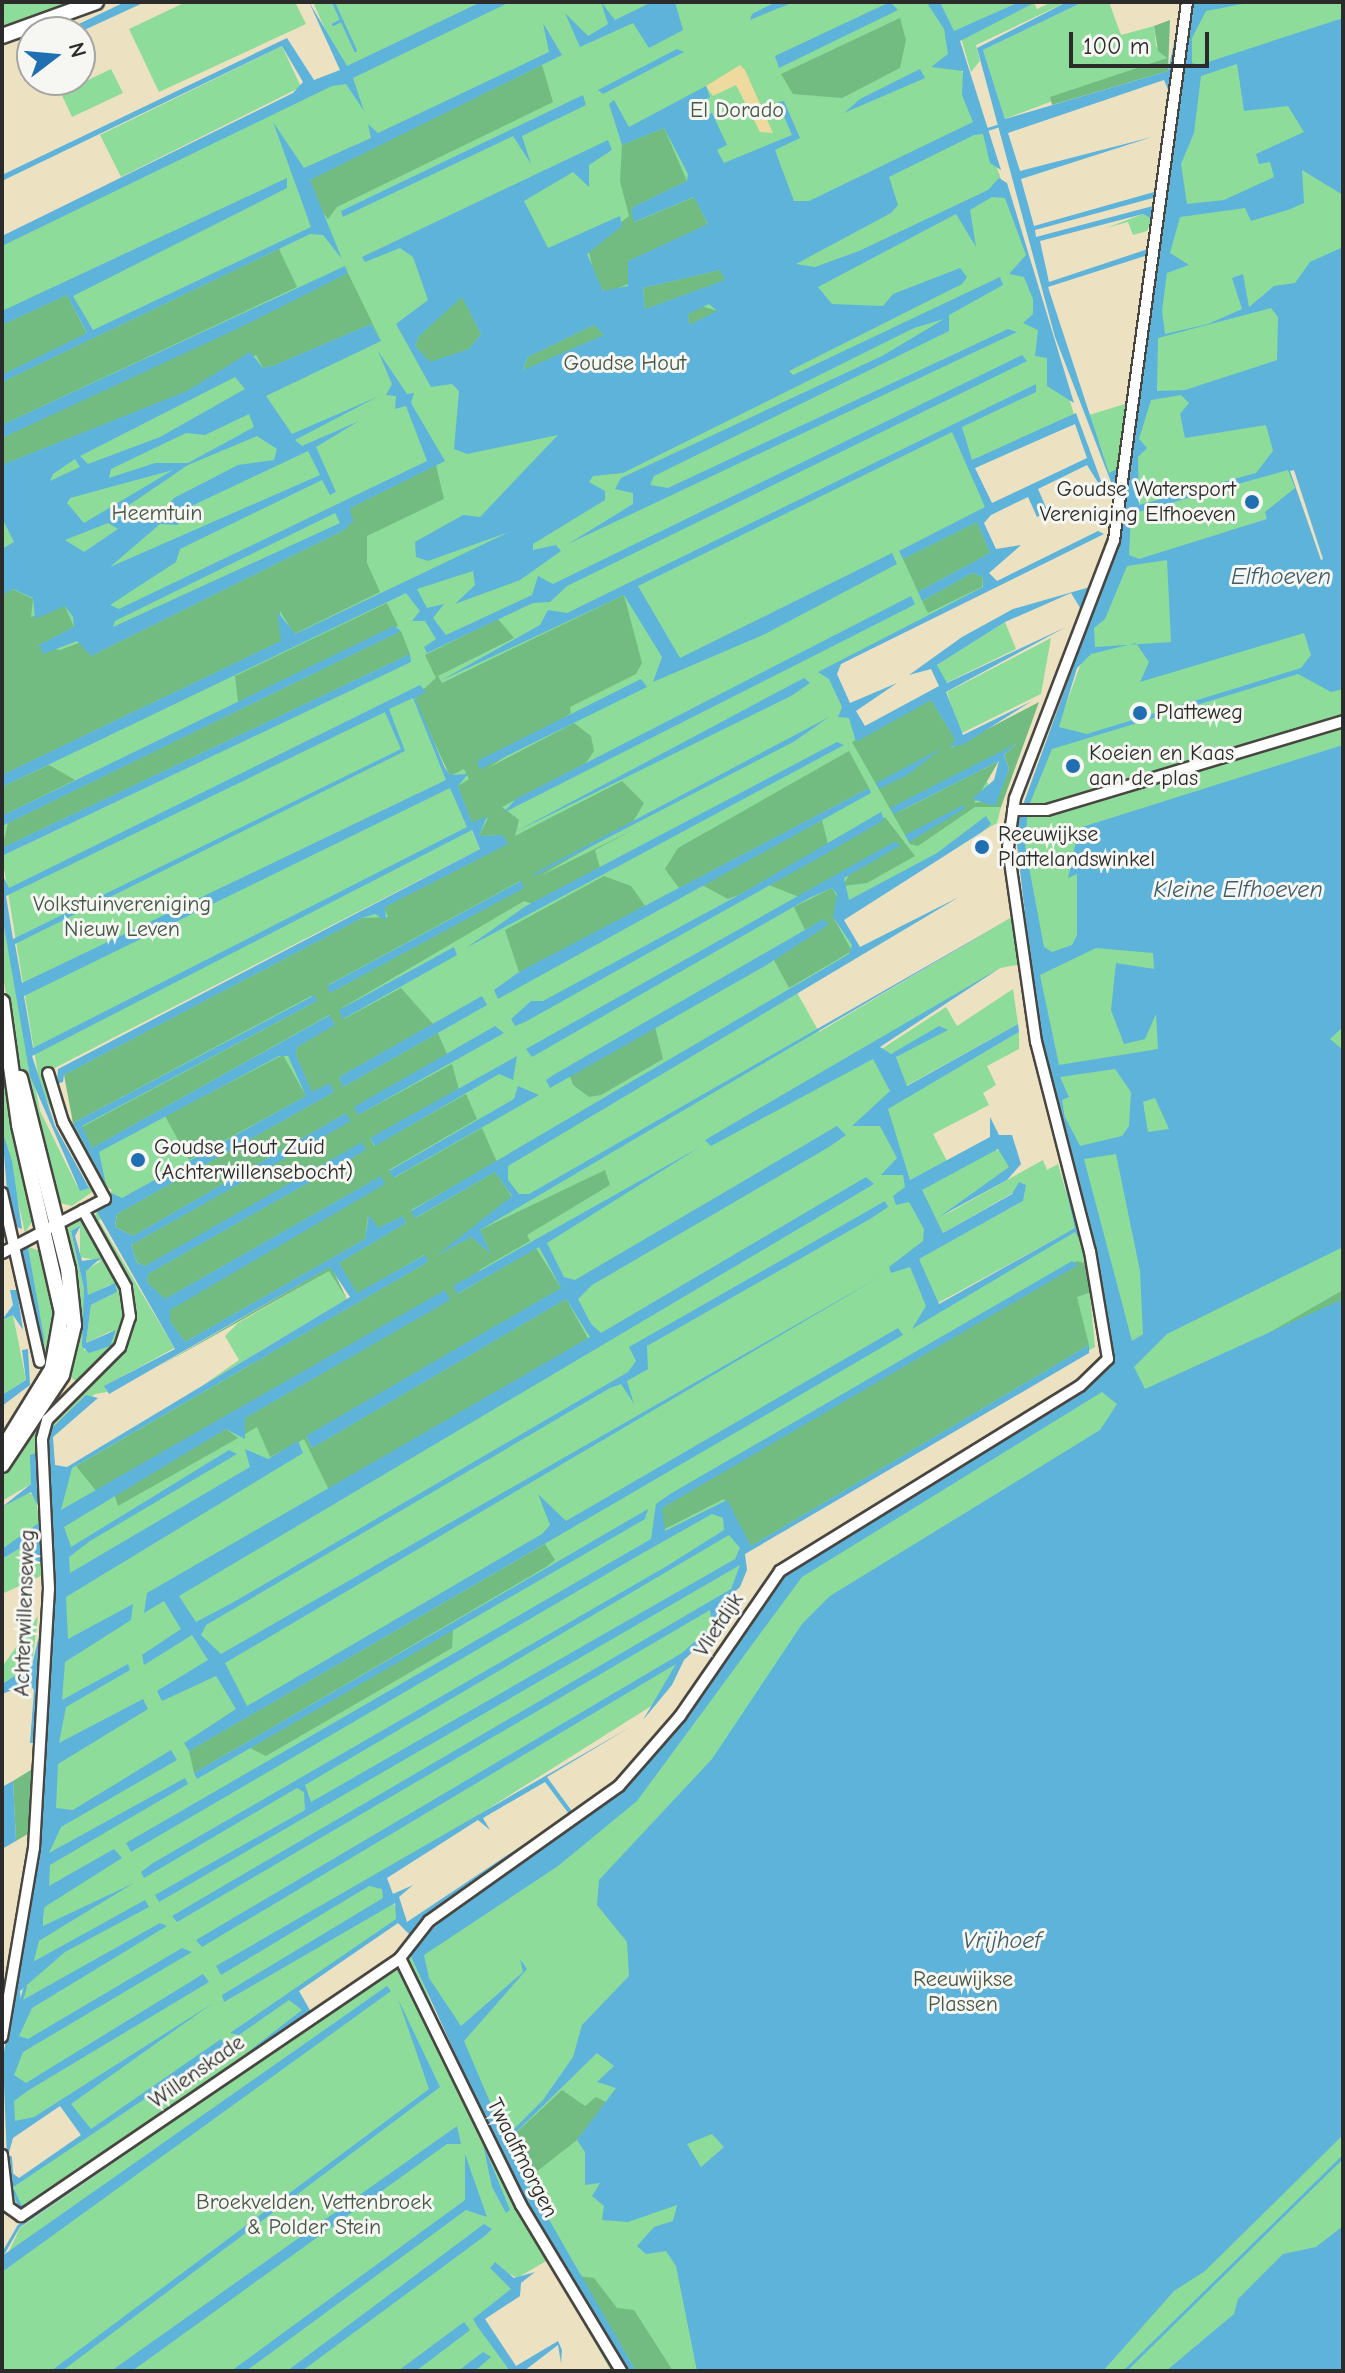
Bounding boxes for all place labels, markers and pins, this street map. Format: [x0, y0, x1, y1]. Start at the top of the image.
place label: Goudse Watersport Vereniging Elfhoeven [1040, 476, 1236, 528]
marker: Goudse Watersport Vereniging Elfhoeven [1243, 493, 1261, 511]
place label: Platteweg [1156, 700, 1243, 726]
marker: Platteweg [1131, 704, 1149, 722]
place label: Koeien en Kaas aan de plas [1089, 740, 1234, 792]
marker: Koeien en Kaas aan de plas [1064, 757, 1082, 775]
place label: Reeuwijkse Plattelandswinkel [998, 821, 1155, 872]
marker: Reeuwijkse Plattelandswinkel [973, 838, 991, 856]
place label: Goudse Hout Zuid (Achterwillensebocht) [154, 1134, 353, 1186]
marker: Goudse Hout Zuid (Achterwillensebocht) [129, 1151, 147, 1169]

